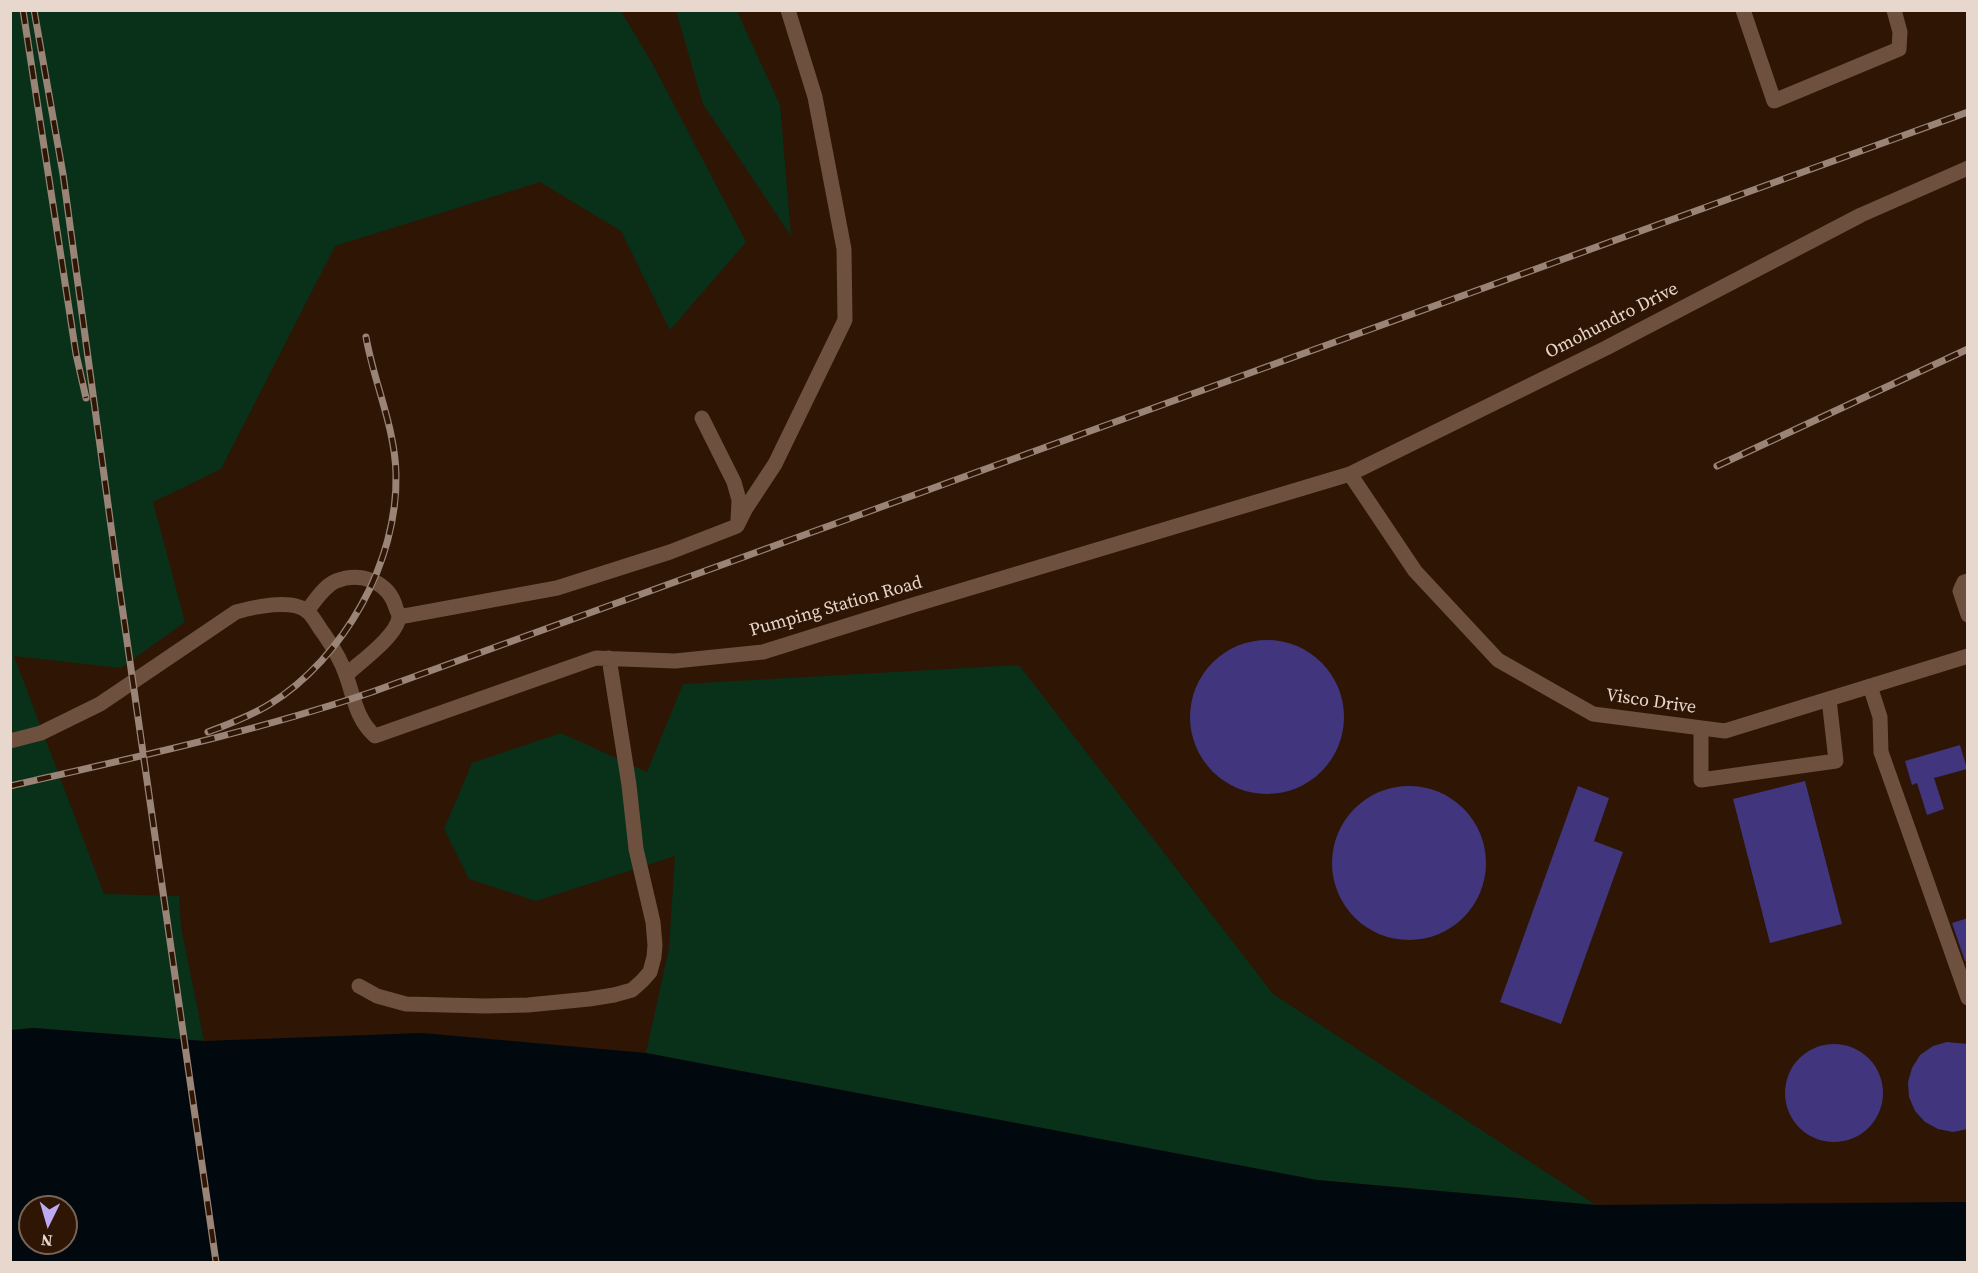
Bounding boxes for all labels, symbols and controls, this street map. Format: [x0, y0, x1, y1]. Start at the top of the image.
street label: Omohundro Drive [1542, 278, 1682, 364]
street label: Pumping Station Road [747, 572, 925, 642]
street label: Visco Drive [1604, 685, 1698, 719]
north arrow [18, 1195, 78, 1255]
text: N [40, 1229, 53, 1252]

